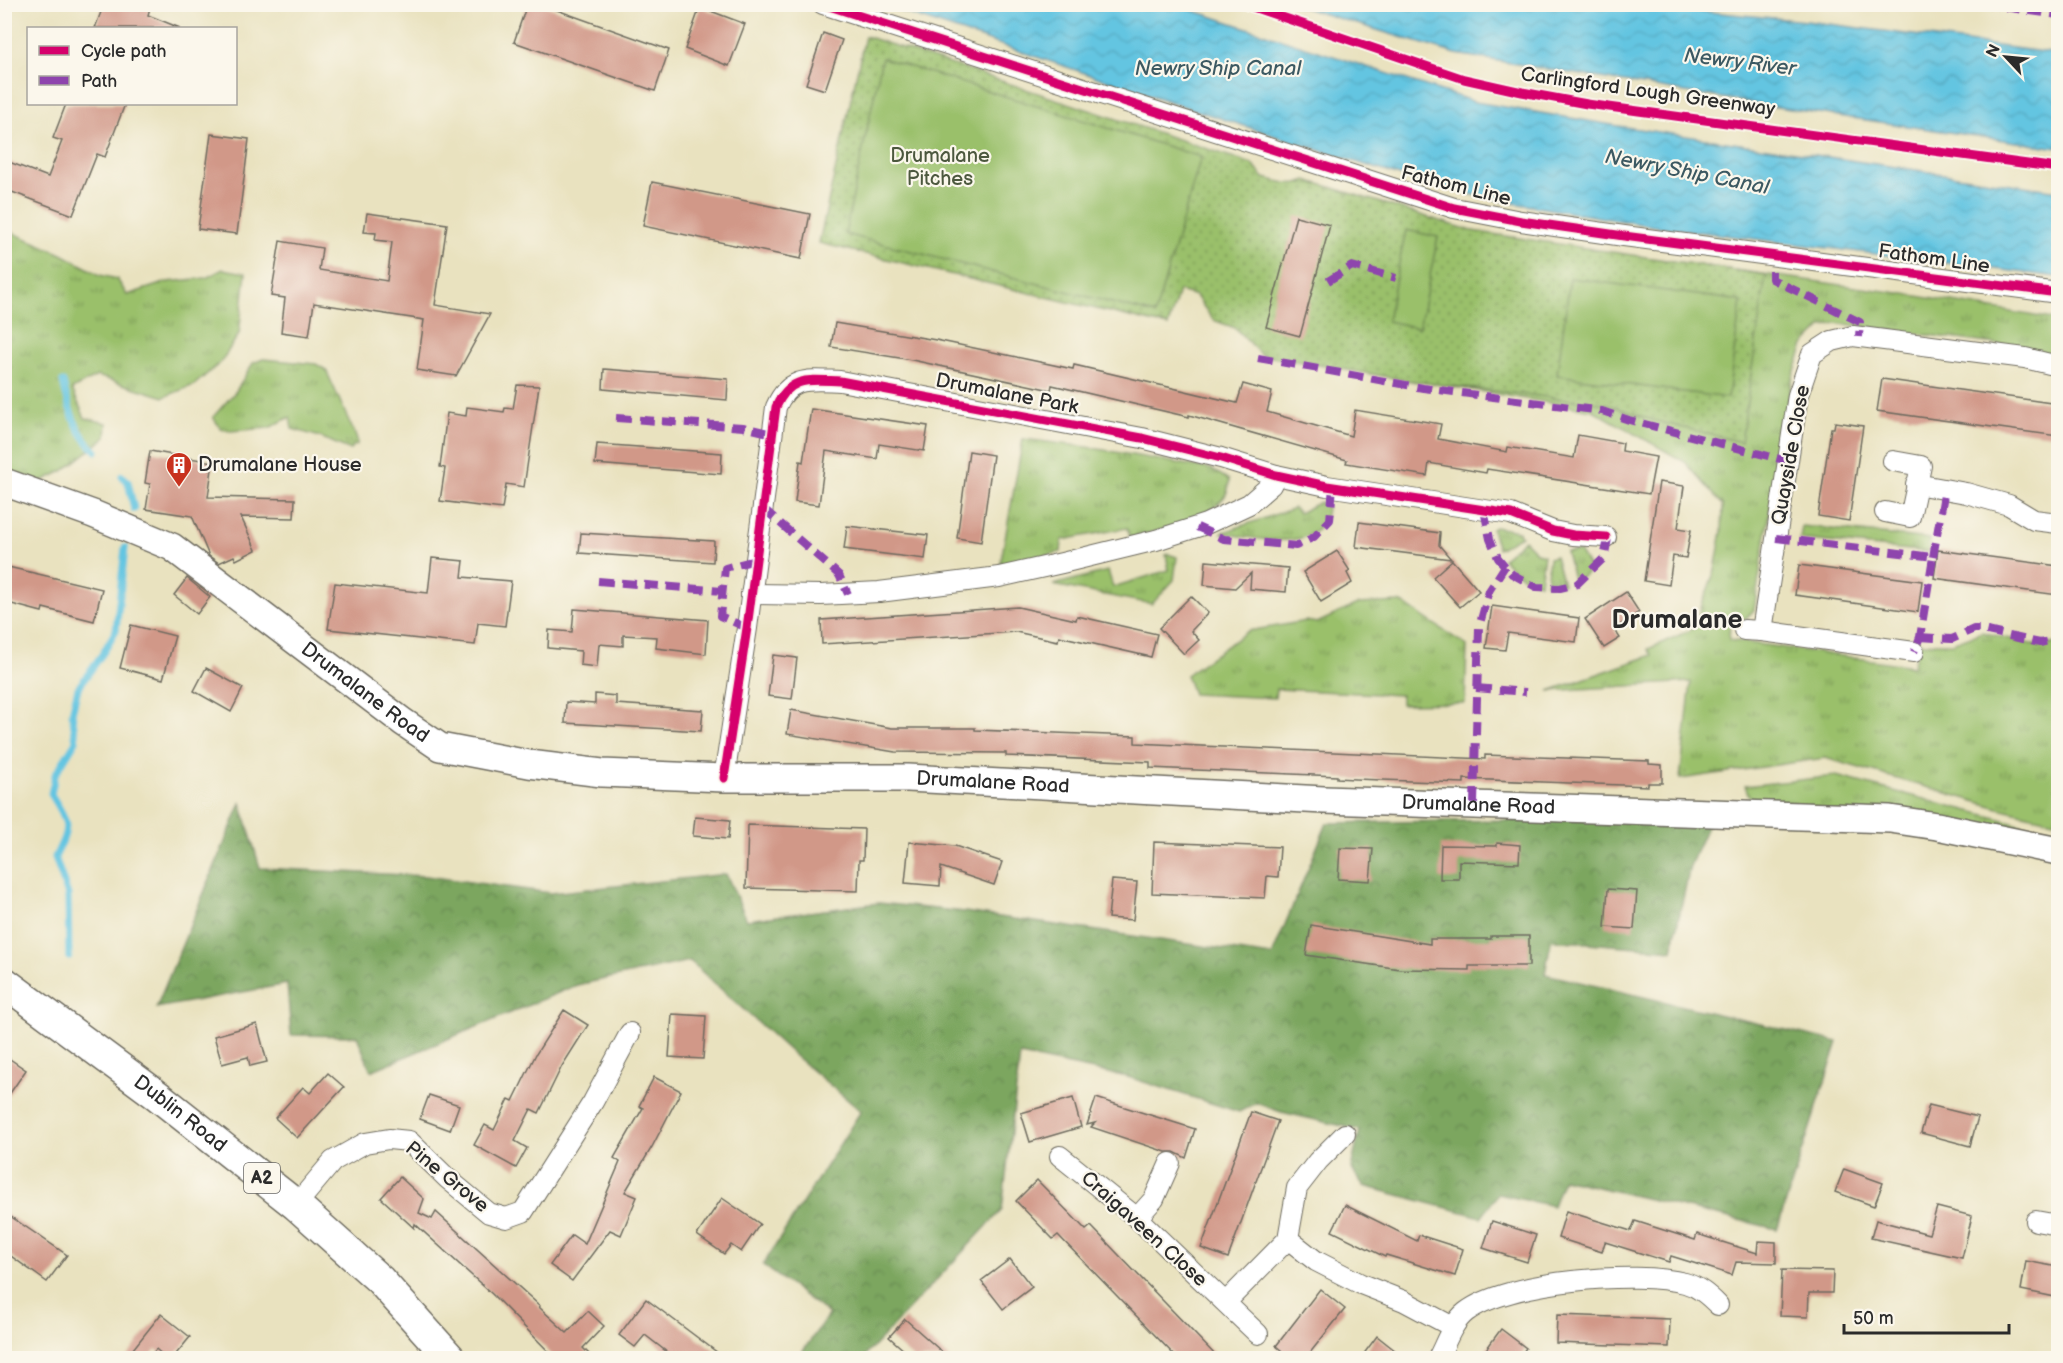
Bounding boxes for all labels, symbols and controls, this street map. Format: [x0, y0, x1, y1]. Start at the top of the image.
legend [27, 27, 237, 105]
north arrow [1976, 27, 2036, 87]
text: Cycle path [81, 41, 167, 62]
text: N [1983, 42, 2005, 61]
water label: Newry River [1683, 43, 1799, 81]
water label: Newry Ship Canal [1135, 56, 1302, 81]
street label: Carlingford Lough Greenway [1519, 62, 1777, 122]
text: Path [81, 71, 117, 92]
park label: Drumalane Pitches [890, 144, 990, 191]
water label: Newry Ship Canal [1603, 144, 1772, 200]
street label: Fathom Line [1399, 161, 1514, 211]
street label: Fathom Line [1877, 239, 1991, 279]
street label: Drumalane Park [933, 368, 1081, 420]
street label: Quayside Close [1767, 383, 1815, 527]
building icon: Drumalane House [164, 450, 194, 488]
place label: Drumalane House [198, 453, 362, 477]
district label: Drumalane [1611, 605, 1743, 636]
street label: Drumalane Road [296, 637, 434, 748]
street label: Drumalane Road [916, 766, 1070, 799]
street label: Drumalane Road [1401, 791, 1556, 820]
street label: Dublin Road [129, 1070, 231, 1157]
street label: Pine Grove [401, 1136, 494, 1218]
road number: A2 [244, 1163, 280, 1193]
street label: Craigaveen Close [1076, 1166, 1212, 1292]
scale bar [1844, 1297, 2009, 1335]
text: 50 m [1853, 1308, 1894, 1329]

